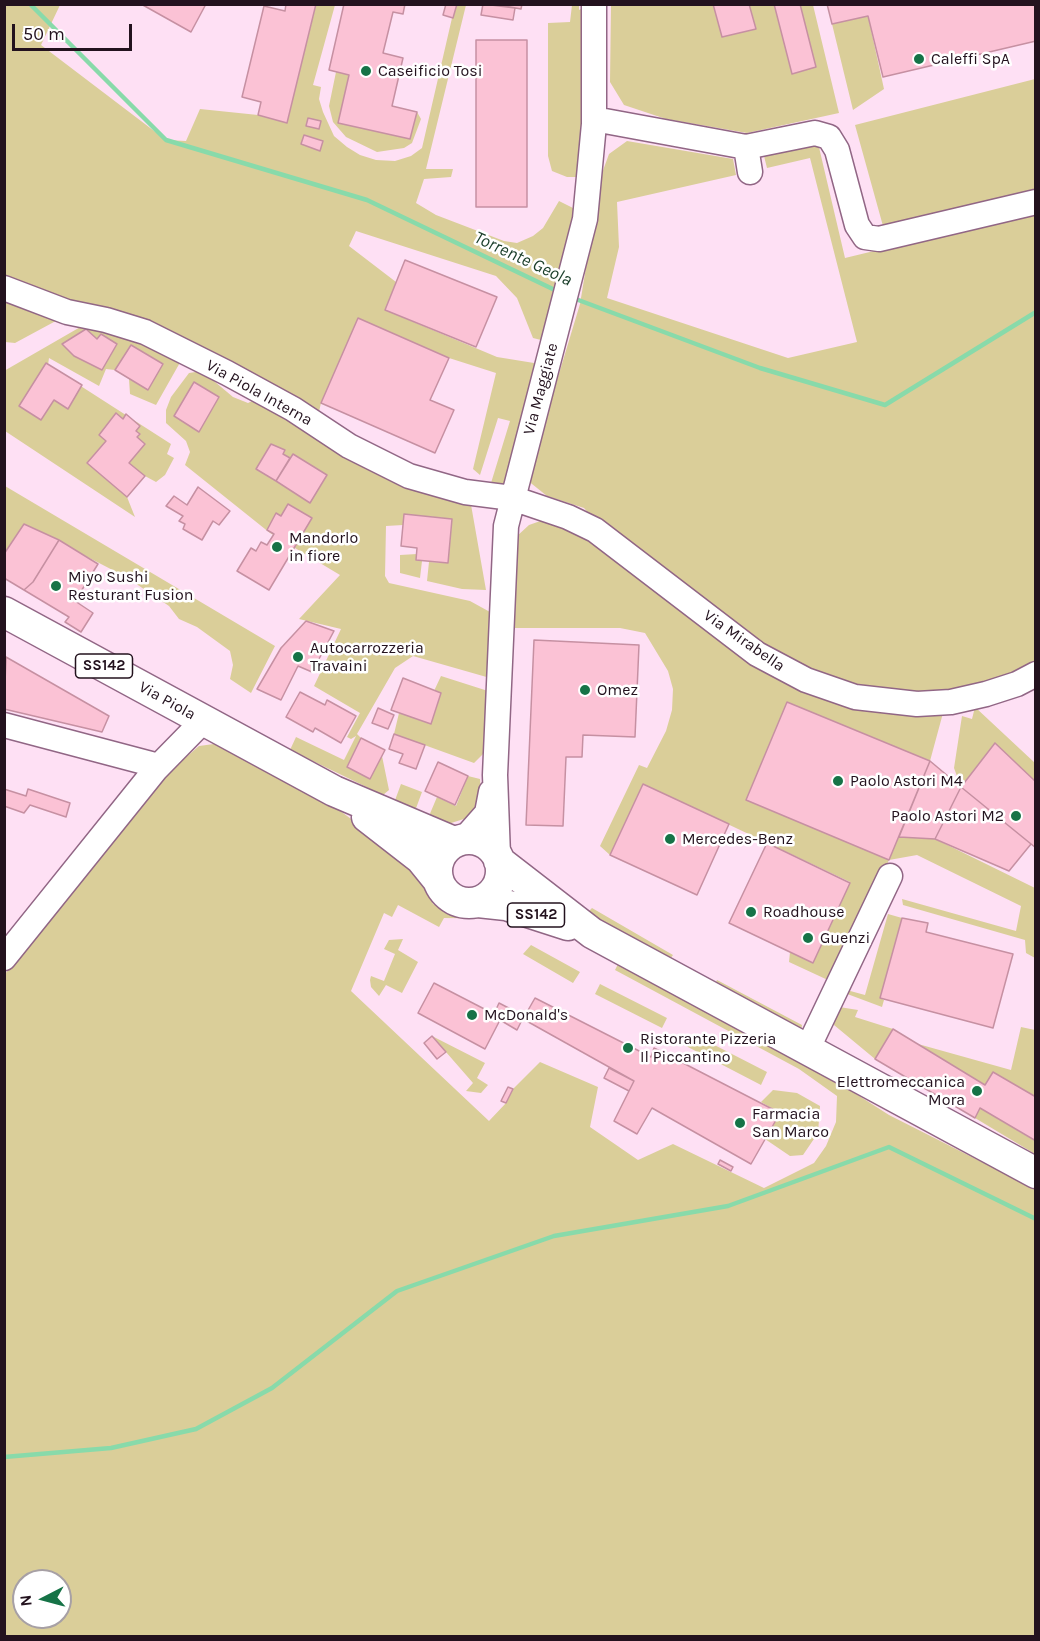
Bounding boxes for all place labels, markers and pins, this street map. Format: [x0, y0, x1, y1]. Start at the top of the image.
place label: Caleffi SpA [931, 49, 1010, 69]
marker: Caleffi SpA [912, 52, 926, 66]
place label: Caseificio Tosi [378, 61, 482, 81]
marker: Caseificio Tosi [359, 64, 373, 78]
place label: Mandorlo in fiore [289, 528, 358, 566]
marker: Mandorlo in fiore [270, 540, 284, 554]
place label: Miyo Sushi Resturant Fusion [68, 567, 193, 605]
marker: Miyo Sushi Resturant Fusion [49, 579, 63, 593]
place label: Autocarrozzeria Travaini [310, 638, 424, 676]
marker: Autocarrozzeria Travaini [291, 650, 305, 664]
place label: Omez [597, 680, 638, 700]
marker: Omez [578, 683, 592, 697]
place label: Paolo Astori M4 [850, 771, 963, 791]
marker: Paolo Astori M4 [831, 774, 845, 788]
place label: Paolo Astori M2 [891, 806, 1004, 826]
marker: Paolo Astori M2 [1009, 809, 1023, 823]
place label: Mercedes-Benz [682, 829, 793, 849]
marker: Mercedes-Benz [663, 832, 677, 846]
place label: Roadhouse [763, 902, 845, 922]
marker: Roadhouse [744, 905, 758, 919]
place label: Guenzi [820, 928, 870, 948]
marker: Guenzi [801, 931, 815, 945]
place label: McDonald's [484, 1005, 568, 1025]
marker: McDonald's [465, 1008, 479, 1022]
place label: Ristorante Pizzeria Il Piccantino [640, 1029, 776, 1067]
marker: Ristorante Pizzeria Il Piccantino [621, 1041, 635, 1055]
place label: Elettromeccanica Mora [837, 1072, 965, 1110]
marker: Elettromeccanica Mora [970, 1084, 984, 1098]
place label: Farmacia San Marco [752, 1104, 829, 1142]
marker: Farmacia San Marco [733, 1116, 747, 1130]

